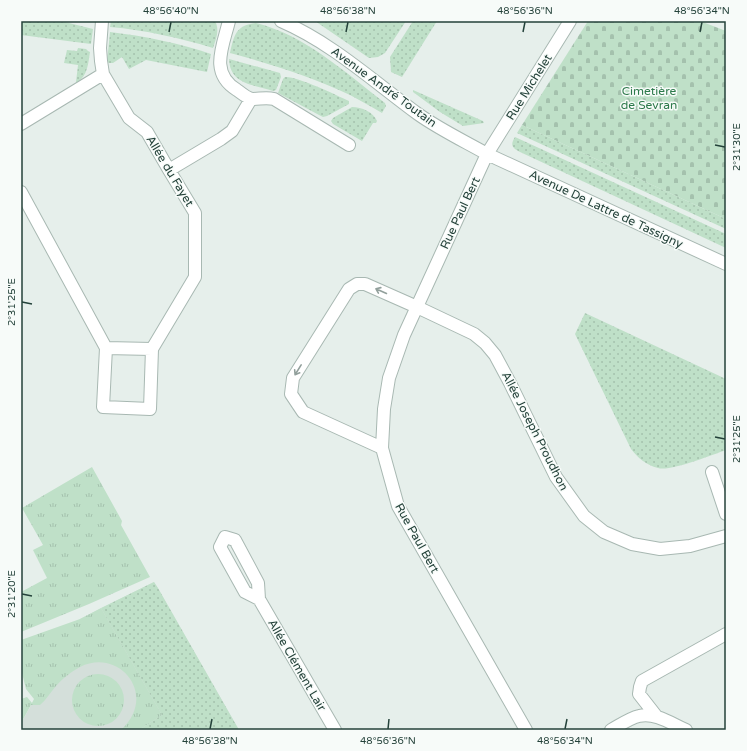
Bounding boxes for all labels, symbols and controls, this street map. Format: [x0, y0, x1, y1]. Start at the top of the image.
text: 48°56'40"N [143, 5, 199, 17]
text: 48°56'38"N [320, 5, 376, 17]
text: 48°56'36"N [497, 5, 553, 17]
text: 48°56'34"N [674, 5, 730, 17]
street label: Avenue André Toutain [329, 44, 439, 130]
street label: Rue Michelet [503, 51, 555, 123]
park label: Cimetière de Sevran [621, 84, 677, 112]
text: 2°31'30"E [731, 123, 743, 171]
street label: Allée du Fayet [143, 133, 197, 209]
street label: Avenue De Lattre de Tassigny [527, 167, 686, 251]
street label: Rue Paul Bert [437, 174, 483, 251]
text: 2°31'25"E [6, 278, 18, 326]
one-way arrow [375, 287, 387, 294]
one-way arrow [294, 364, 302, 376]
street label: Allée Joseph Proudhon [499, 369, 571, 493]
text: 2°31'25"E [731, 415, 743, 463]
street label: Rue Paul Bert [392, 501, 442, 576]
text: 2°31'20"E [6, 570, 18, 618]
street label: Allée Clément Lair [265, 617, 329, 714]
text: 48°56'38"N [182, 735, 238, 747]
text: 48°56'36"N [360, 735, 416, 747]
text: 48°56'34"N [537, 735, 593, 747]

